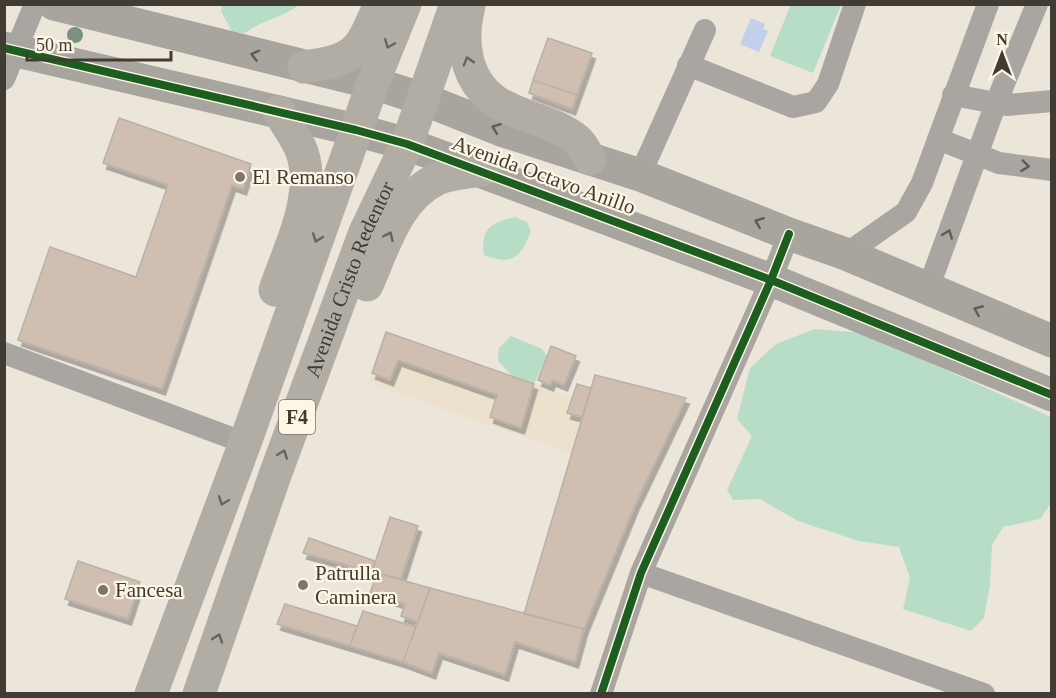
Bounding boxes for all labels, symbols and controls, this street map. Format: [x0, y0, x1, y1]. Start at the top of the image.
scale bar [27, 24, 171, 62]
north arrow [972, 24, 1032, 84]
text: N [996, 31, 1008, 48]
text: 50 m [36, 35, 73, 55]
one-way arrow [384, 38, 396, 49]
one-way arrow [250, 49, 260, 62]
one-way arrow [463, 56, 476, 67]
one-way arrow [491, 123, 502, 135]
street label: Avenida Octavo Anillo [449, 131, 639, 219]
one-way arrow [1021, 159, 1030, 172]
place label: El Remanso [252, 165, 354, 189]
marker: El Remanso [233, 170, 247, 184]
street label: Avenida Cristo Redentor [300, 178, 399, 381]
one-way arrow [754, 217, 765, 229]
one-way arrow [941, 229, 954, 240]
one-way arrow [312, 232, 324, 243]
one-way arrow [382, 232, 394, 243]
one-way arrow [974, 305, 985, 317]
road number: F4 [279, 400, 315, 434]
one-way arrow [276, 450, 288, 461]
one-way arrow [218, 495, 230, 506]
place label: Patrulla Caminera [315, 561, 397, 609]
place label: Fancesa [115, 578, 183, 602]
marker: Patrulla Caminera [296, 578, 310, 592]
marker: Fancesa [96, 583, 110, 597]
one-way arrow [211, 633, 224, 644]

